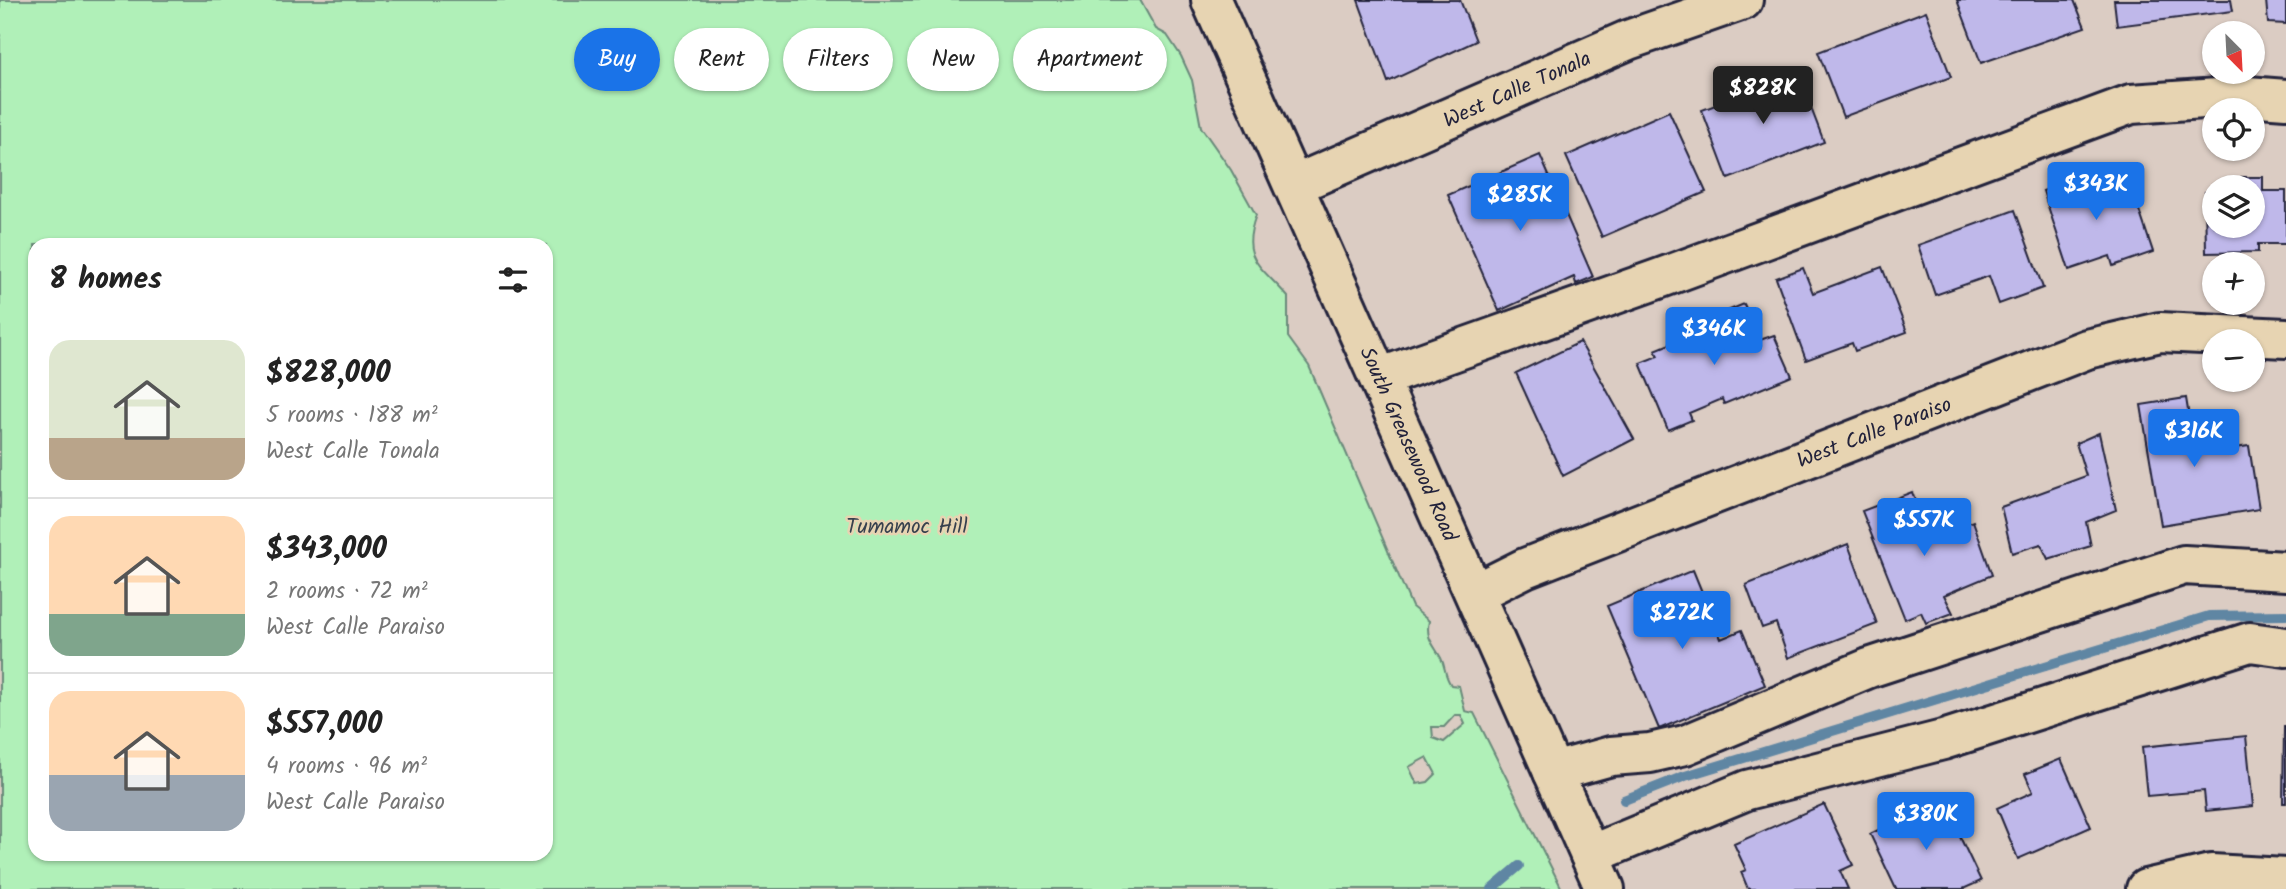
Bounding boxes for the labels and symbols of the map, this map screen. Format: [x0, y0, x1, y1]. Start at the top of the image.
north arrow [2202, 21, 2264, 84]
street label: West Calle Tonala [1438, 43, 1597, 138]
pin: $828K [1714, 66, 1812, 126]
pin: $343K [2047, 162, 2145, 222]
pin: $285K [1471, 174, 1569, 233]
pin: $346K [1665, 308, 1763, 367]
street label: South Greasewood Road [1350, 342, 1466, 548]
street label: West Calle Paraiso [1792, 389, 1957, 478]
pin: $316K [2145, 410, 2243, 469]
pin: $557K [1875, 498, 1973, 558]
park label: Tumamoc Hill [846, 511, 968, 544]
pin: $272K [1633, 592, 1731, 651]
pin: $380K [1877, 792, 1975, 852]

